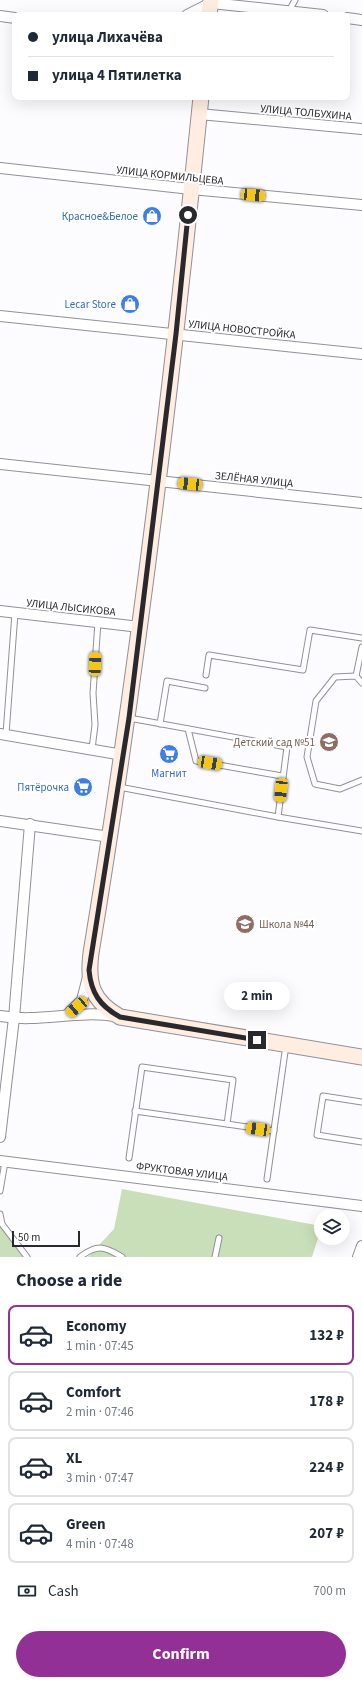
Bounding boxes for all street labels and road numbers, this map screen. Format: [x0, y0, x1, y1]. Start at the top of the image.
street label: УЛИЦА ТОЛБУХИНА [260, 101, 352, 124]
street label: УЛИЦА КОРМИЛЬЦЕВА [115, 162, 224, 189]
street label: УЛИЦА НОВОСТРОЙКА [188, 316, 296, 343]
street label: ЗЕЛЁНАЯ УЛИЦА [214, 468, 294, 491]
street label: УЛИЦА ЛЫСИКОВА [26, 595, 116, 620]
street label: ФРУКТОВАЯ УЛИЦА [135, 1158, 229, 1185]

